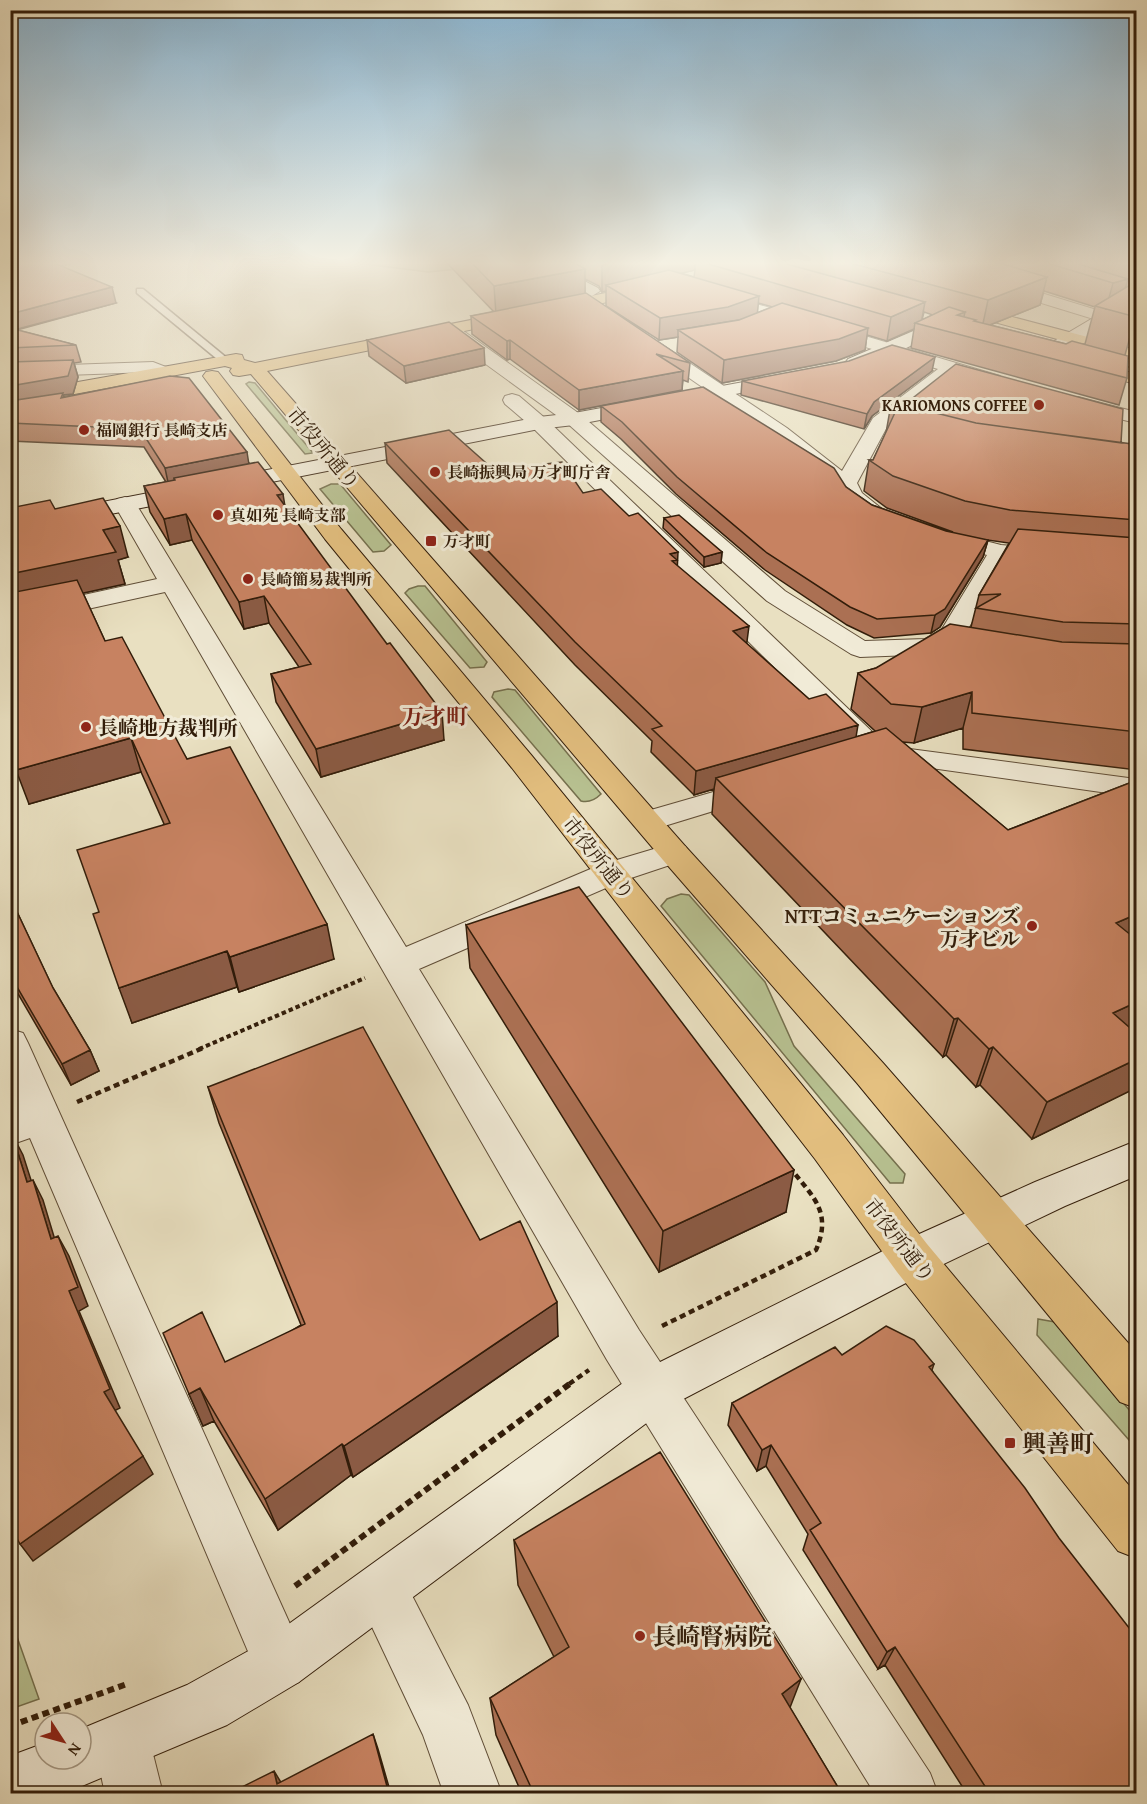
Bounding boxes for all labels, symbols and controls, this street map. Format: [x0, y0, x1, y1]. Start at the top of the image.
place label: KARIOMONS COFFEE [882, 393, 1027, 417]
marker: KARIOMONS COFFEE [1032, 398, 1046, 412]
street label: 市役所通り [281, 400, 367, 496]
place label: 福岡銀行 長崎支店 [95, 418, 228, 442]
marker: 福岡銀行 長崎支店 [77, 423, 91, 437]
place label: 長崎振興局 万才町庁舎 [447, 460, 611, 484]
marker: 長崎振興局 万才町庁舎 [428, 465, 442, 479]
place label: 真如苑 長崎支部 [230, 503, 347, 527]
marker: 真如苑 長崎支部 [211, 508, 225, 522]
place label: 万才町 [443, 529, 491, 553]
marker: 万才町 [424, 534, 438, 548]
place label: 長崎簡易裁判所 [260, 567, 372, 591]
marker: 長崎簡易裁判所 [241, 572, 255, 586]
district label: 万才町 [402, 700, 468, 732]
place label: 長崎地方裁判所 [98, 713, 238, 742]
marker: 長崎地方裁判所 [79, 720, 93, 734]
street label: 市役所通り [556, 810, 642, 906]
place label: NTTコミュニケーションズ 万才ビル [785, 901, 1020, 953]
marker: NTTコミュニケーションズ 万才ビル [1025, 919, 1039, 933]
street label: 市役所通り [858, 1192, 942, 1288]
place label: 興善町 [1022, 1426, 1094, 1461]
marker: 興善町 [1003, 1436, 1017, 1450]
place label: 長崎腎病院 [652, 1619, 772, 1654]
marker: 長崎腎病院 [633, 1629, 647, 1643]
north arrow [33, 1711, 93, 1771]
text: N [62, 1738, 88, 1761]

